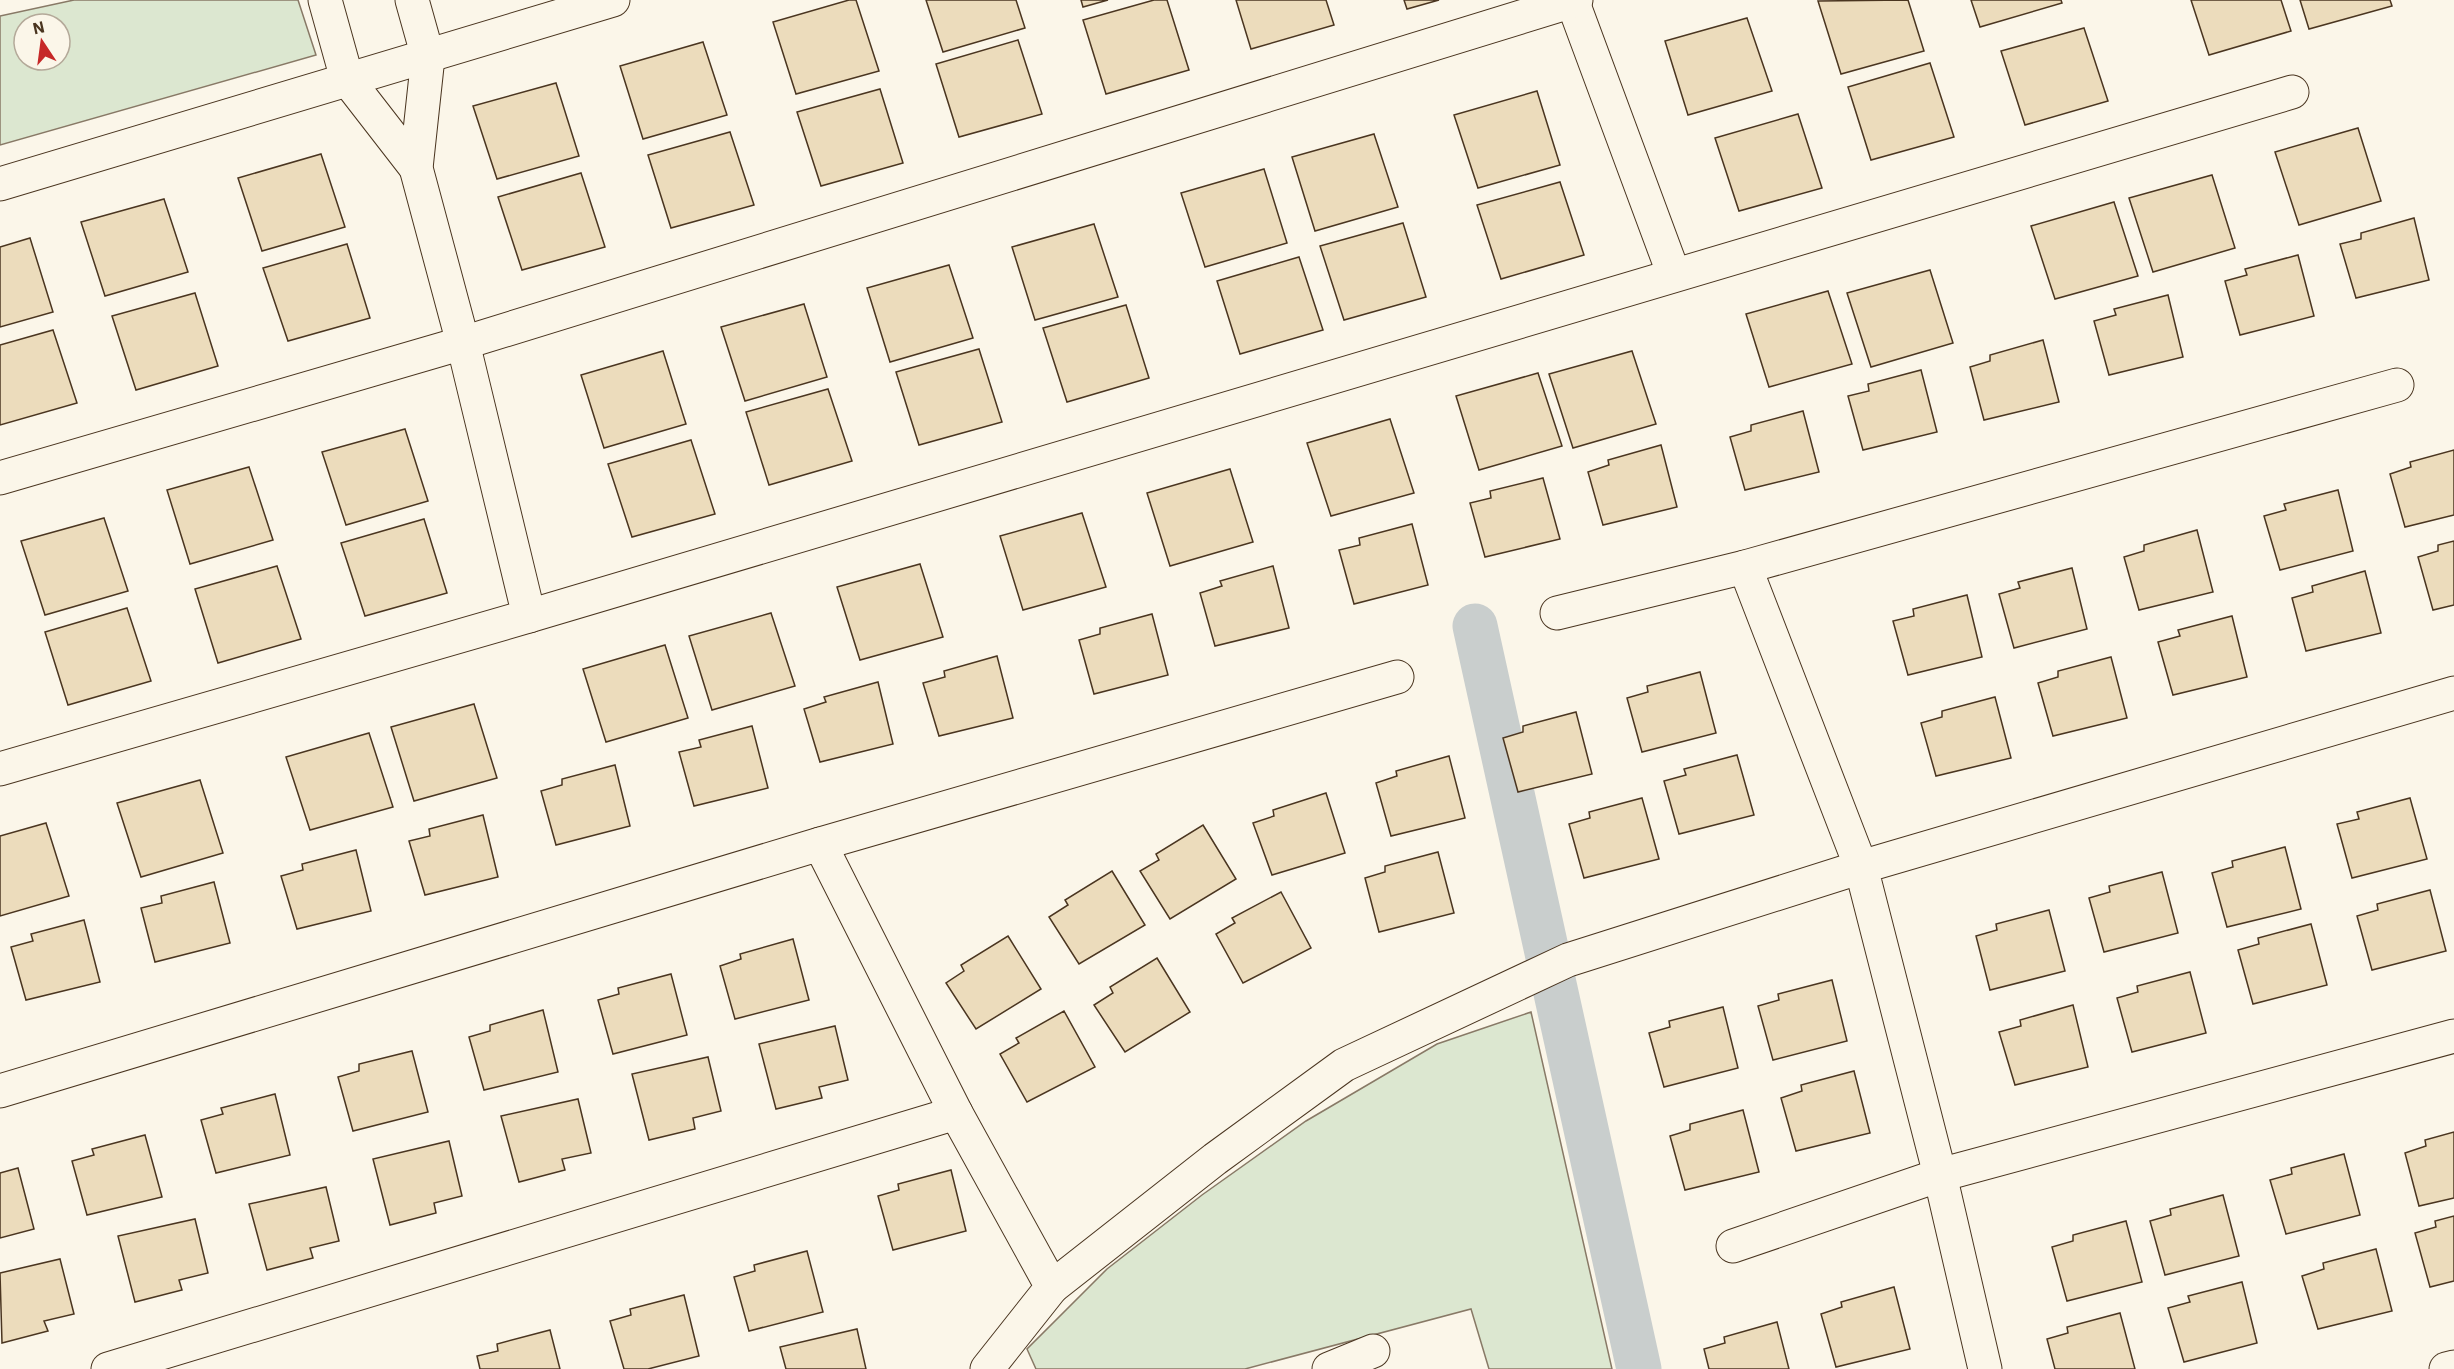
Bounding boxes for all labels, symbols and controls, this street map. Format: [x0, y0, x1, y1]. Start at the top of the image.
north arrow [12, 12, 72, 72]
text: N [31, 16, 47, 38]

